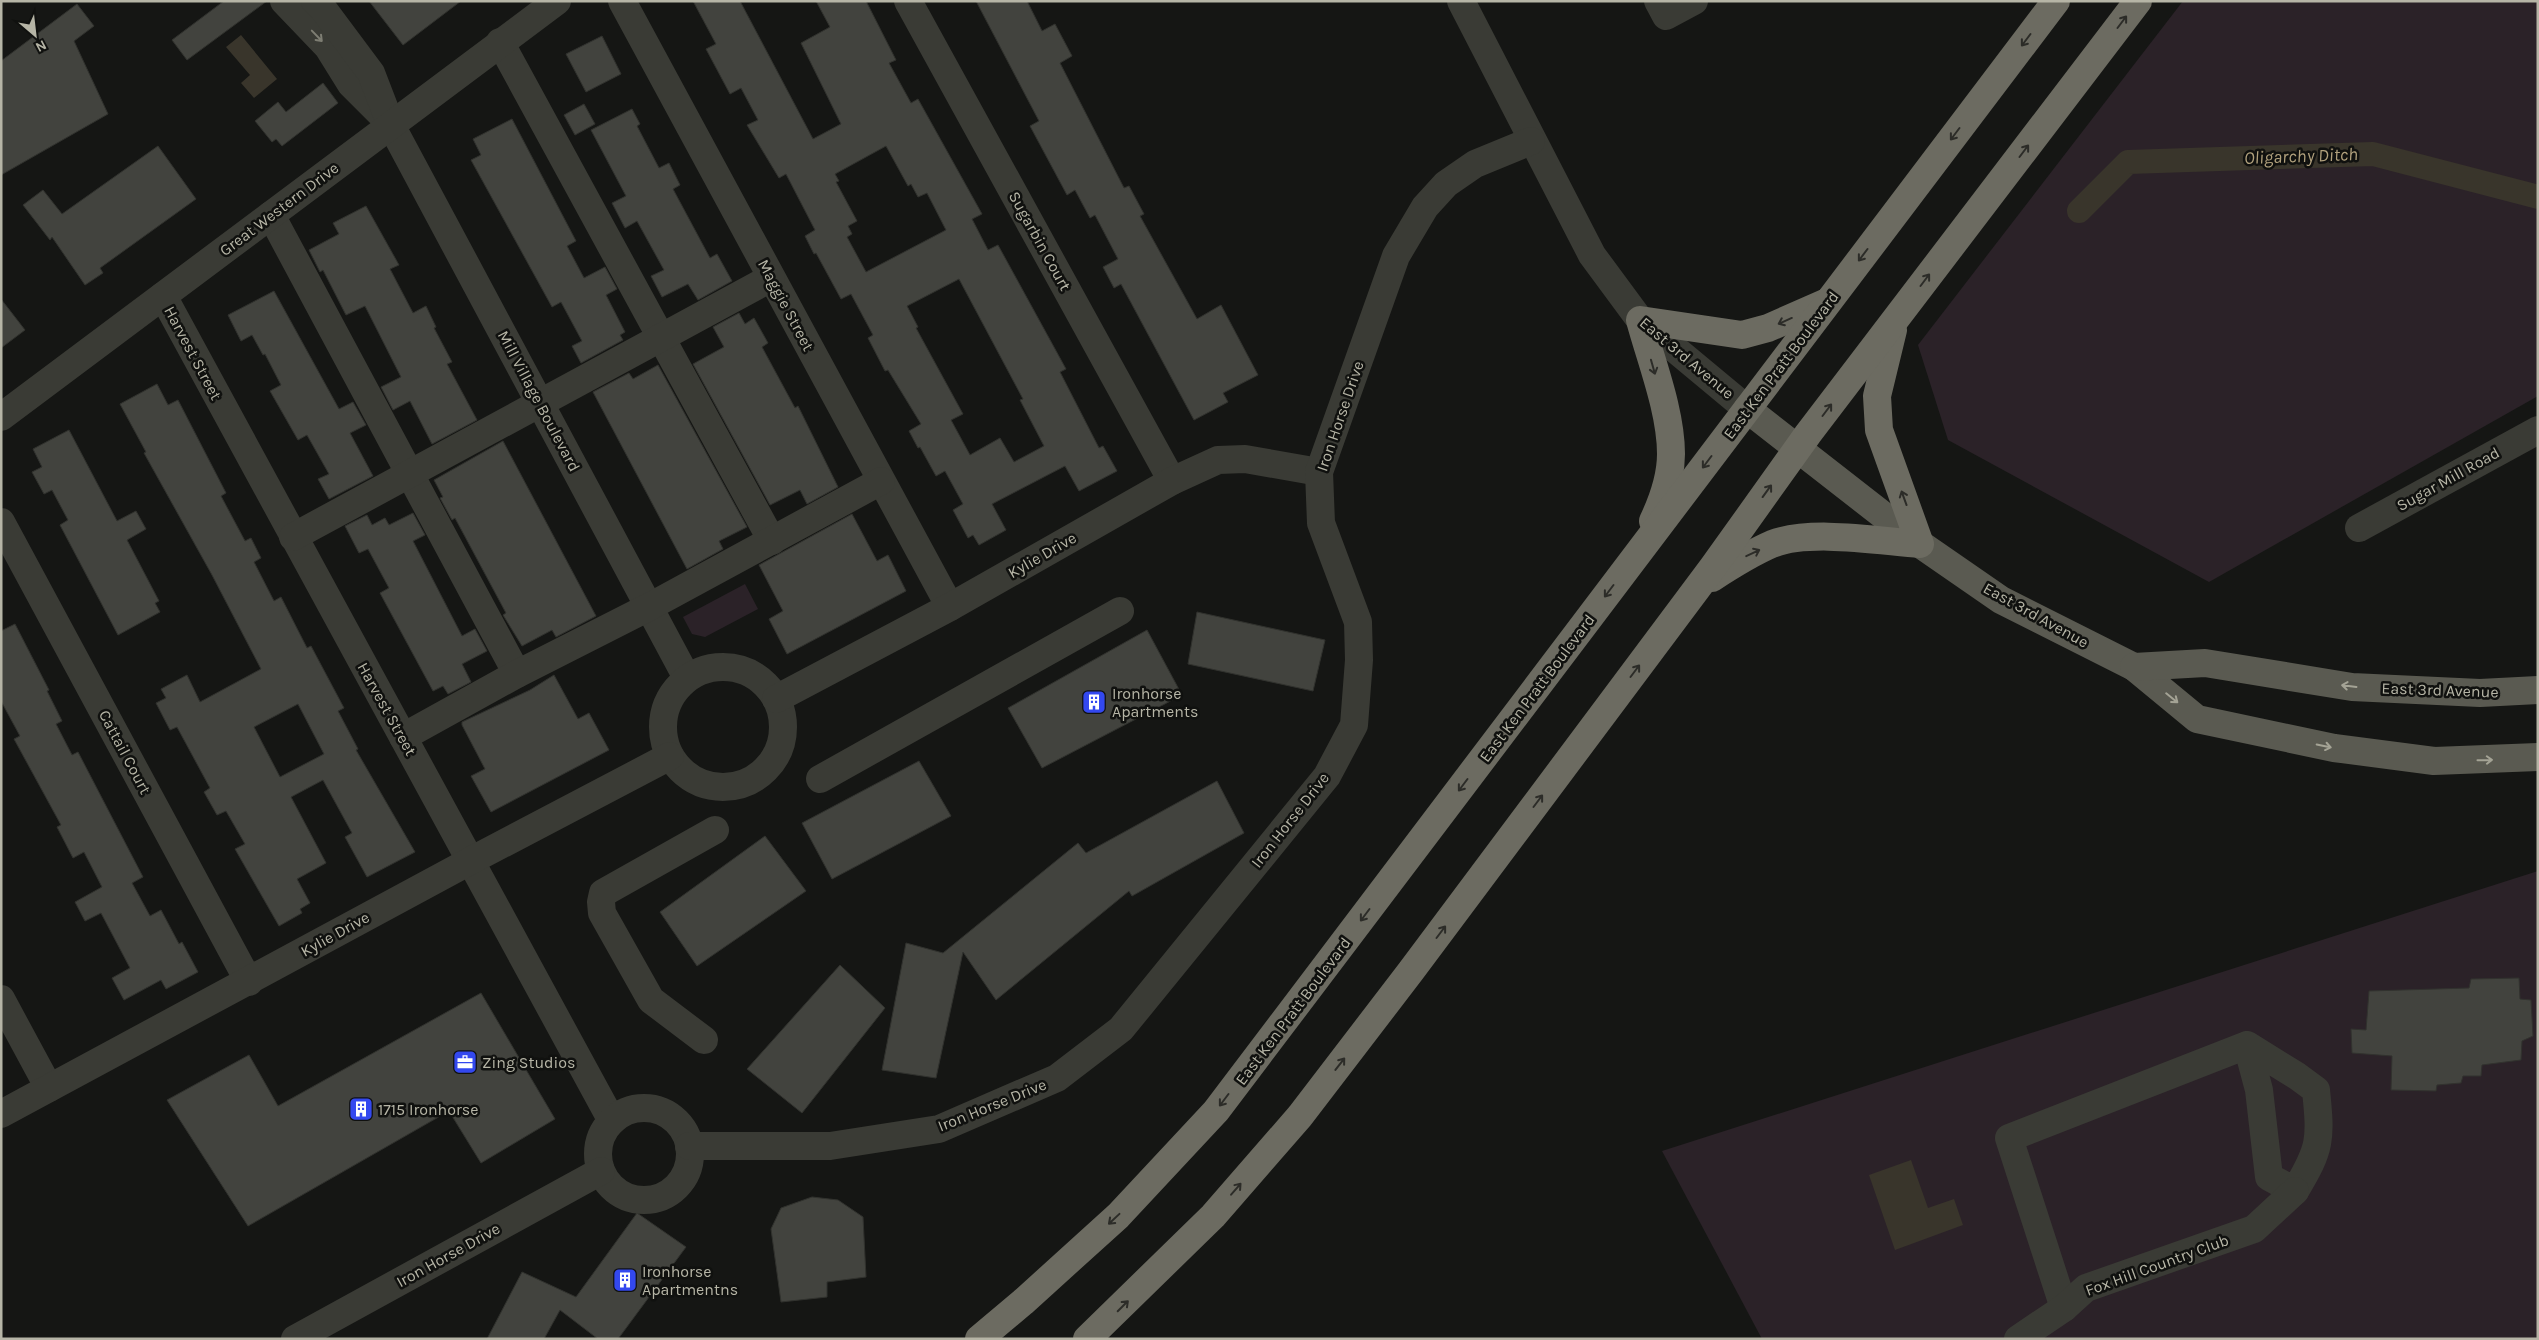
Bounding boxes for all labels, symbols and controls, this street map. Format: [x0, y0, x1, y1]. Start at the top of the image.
north arrow [10, 10, 60, 60]
one-way arrow [2117, 16, 2128, 29]
one-way arrow [311, 30, 323, 42]
one-way arrow [2021, 33, 2031, 47]
text: N [32, 36, 49, 56]
one-way arrow [1950, 127, 1960, 141]
water label: Oligarchy Ditch [2244, 143, 2358, 169]
one-way arrow [2018, 145, 2029, 158]
street label: Great Western Drive [216, 158, 342, 260]
street label: Sugarbin Court [1005, 188, 1075, 294]
one-way arrow [1858, 248, 1869, 261]
street label: Maggie Street [754, 256, 818, 354]
one-way arrow [1920, 273, 1930, 287]
street label: East Ken Pratt Boulevard [1719, 287, 1843, 443]
street label: Harvest Street [160, 303, 226, 403]
street label: East 3rd Avenue [1636, 313, 1738, 403]
one-way arrow [1778, 316, 1793, 326]
street label: Mill Village Boulevard [494, 327, 584, 475]
street label: Iron Horse Drive [1312, 358, 1368, 474]
one-way arrow [1649, 358, 1658, 374]
one-way arrow [1821, 404, 1832, 417]
street label: Sugar Mill Road [2393, 443, 2503, 515]
one-way arrow [1702, 455, 1712, 469]
one-way arrow [1762, 485, 1772, 499]
one-way arrow [1899, 491, 1908, 506]
street label: Kylie Drive [1004, 528, 1080, 582]
one-way arrow [1746, 548, 1761, 558]
street label: East 3rd Avenue [1980, 578, 2092, 652]
one-way arrow [1604, 584, 1614, 598]
street label: East Ken Pratt Boulevard [1475, 610, 1599, 766]
street label: Harvest Street [354, 659, 420, 759]
one-way arrow [1630, 664, 1640, 678]
street label: East 3rd Avenue [2381, 678, 2499, 702]
one-way arrow [2342, 681, 2358, 691]
place label: Ironhorse Apartments [1112, 684, 1198, 721]
building icon: Ironhorse Apartments [1081, 689, 1107, 715]
one-way arrow [2165, 693, 2178, 704]
street label: Cattail Court [95, 707, 155, 797]
one-way arrow [2315, 742, 2331, 751]
one-way arrow [2477, 755, 2493, 764]
street label: Iron Horse Drive [1247, 769, 1333, 871]
one-way arrow [1458, 778, 1468, 792]
one-way arrow [1532, 795, 1543, 808]
street label: Kylie Drive [297, 907, 373, 961]
one-way arrow [1360, 908, 1371, 921]
one-way arrow [1435, 926, 1446, 939]
street label: East Ken Pratt Boulevard [1231, 933, 1355, 1089]
office icon: Zing Studios [452, 1049, 478, 1075]
place label: Zing Studios [482, 1053, 576, 1072]
one-way arrow [1334, 1058, 1345, 1071]
street label: Iron Horse Drive [935, 1075, 1049, 1135]
one-way arrow [1219, 1093, 1230, 1106]
building icon: 1715 Ironhorse [348, 1096, 374, 1122]
place label: 1715 Ironhorse [378, 1100, 478, 1119]
one-way arrow [1231, 1183, 1242, 1196]
one-way arrow [1108, 1213, 1120, 1225]
street label: Iron Horse Drive [393, 1219, 503, 1291]
street label: Fox Hill Country Club [2083, 1230, 2231, 1300]
place label: Ironhorse Apartmentns [642, 1262, 738, 1299]
building icon: Ironhorse Apartmentns [612, 1267, 638, 1293]
one-way arrow [1117, 1300, 1129, 1312]

